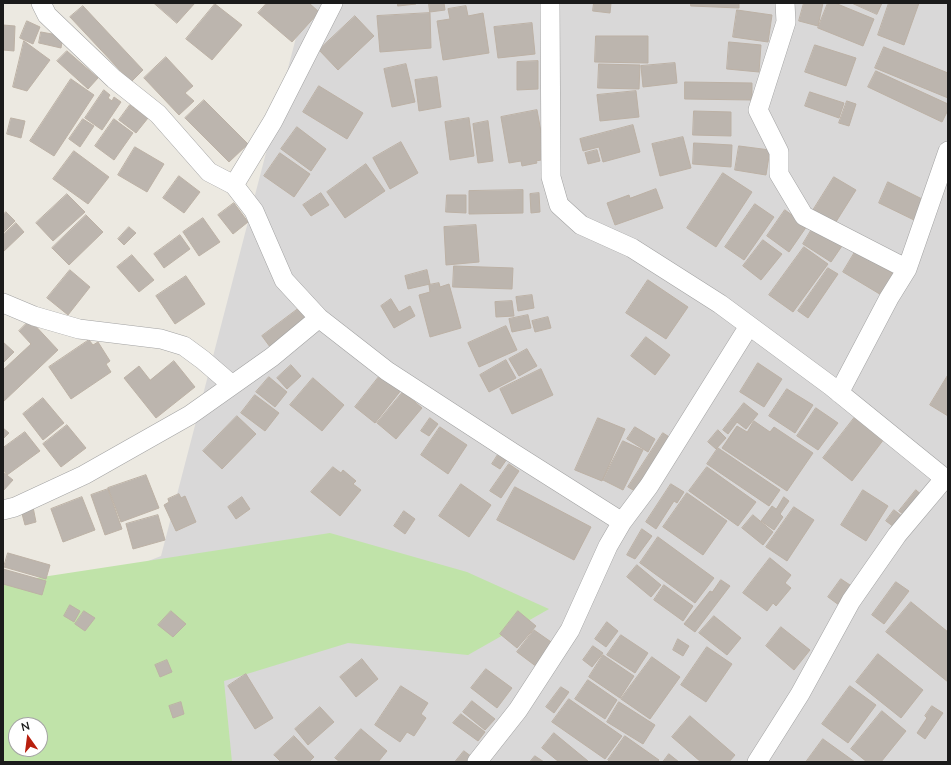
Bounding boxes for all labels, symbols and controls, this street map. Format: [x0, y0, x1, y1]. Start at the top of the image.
north arrow [8, 717, 48, 757]
text: N [20, 719, 31, 733]

